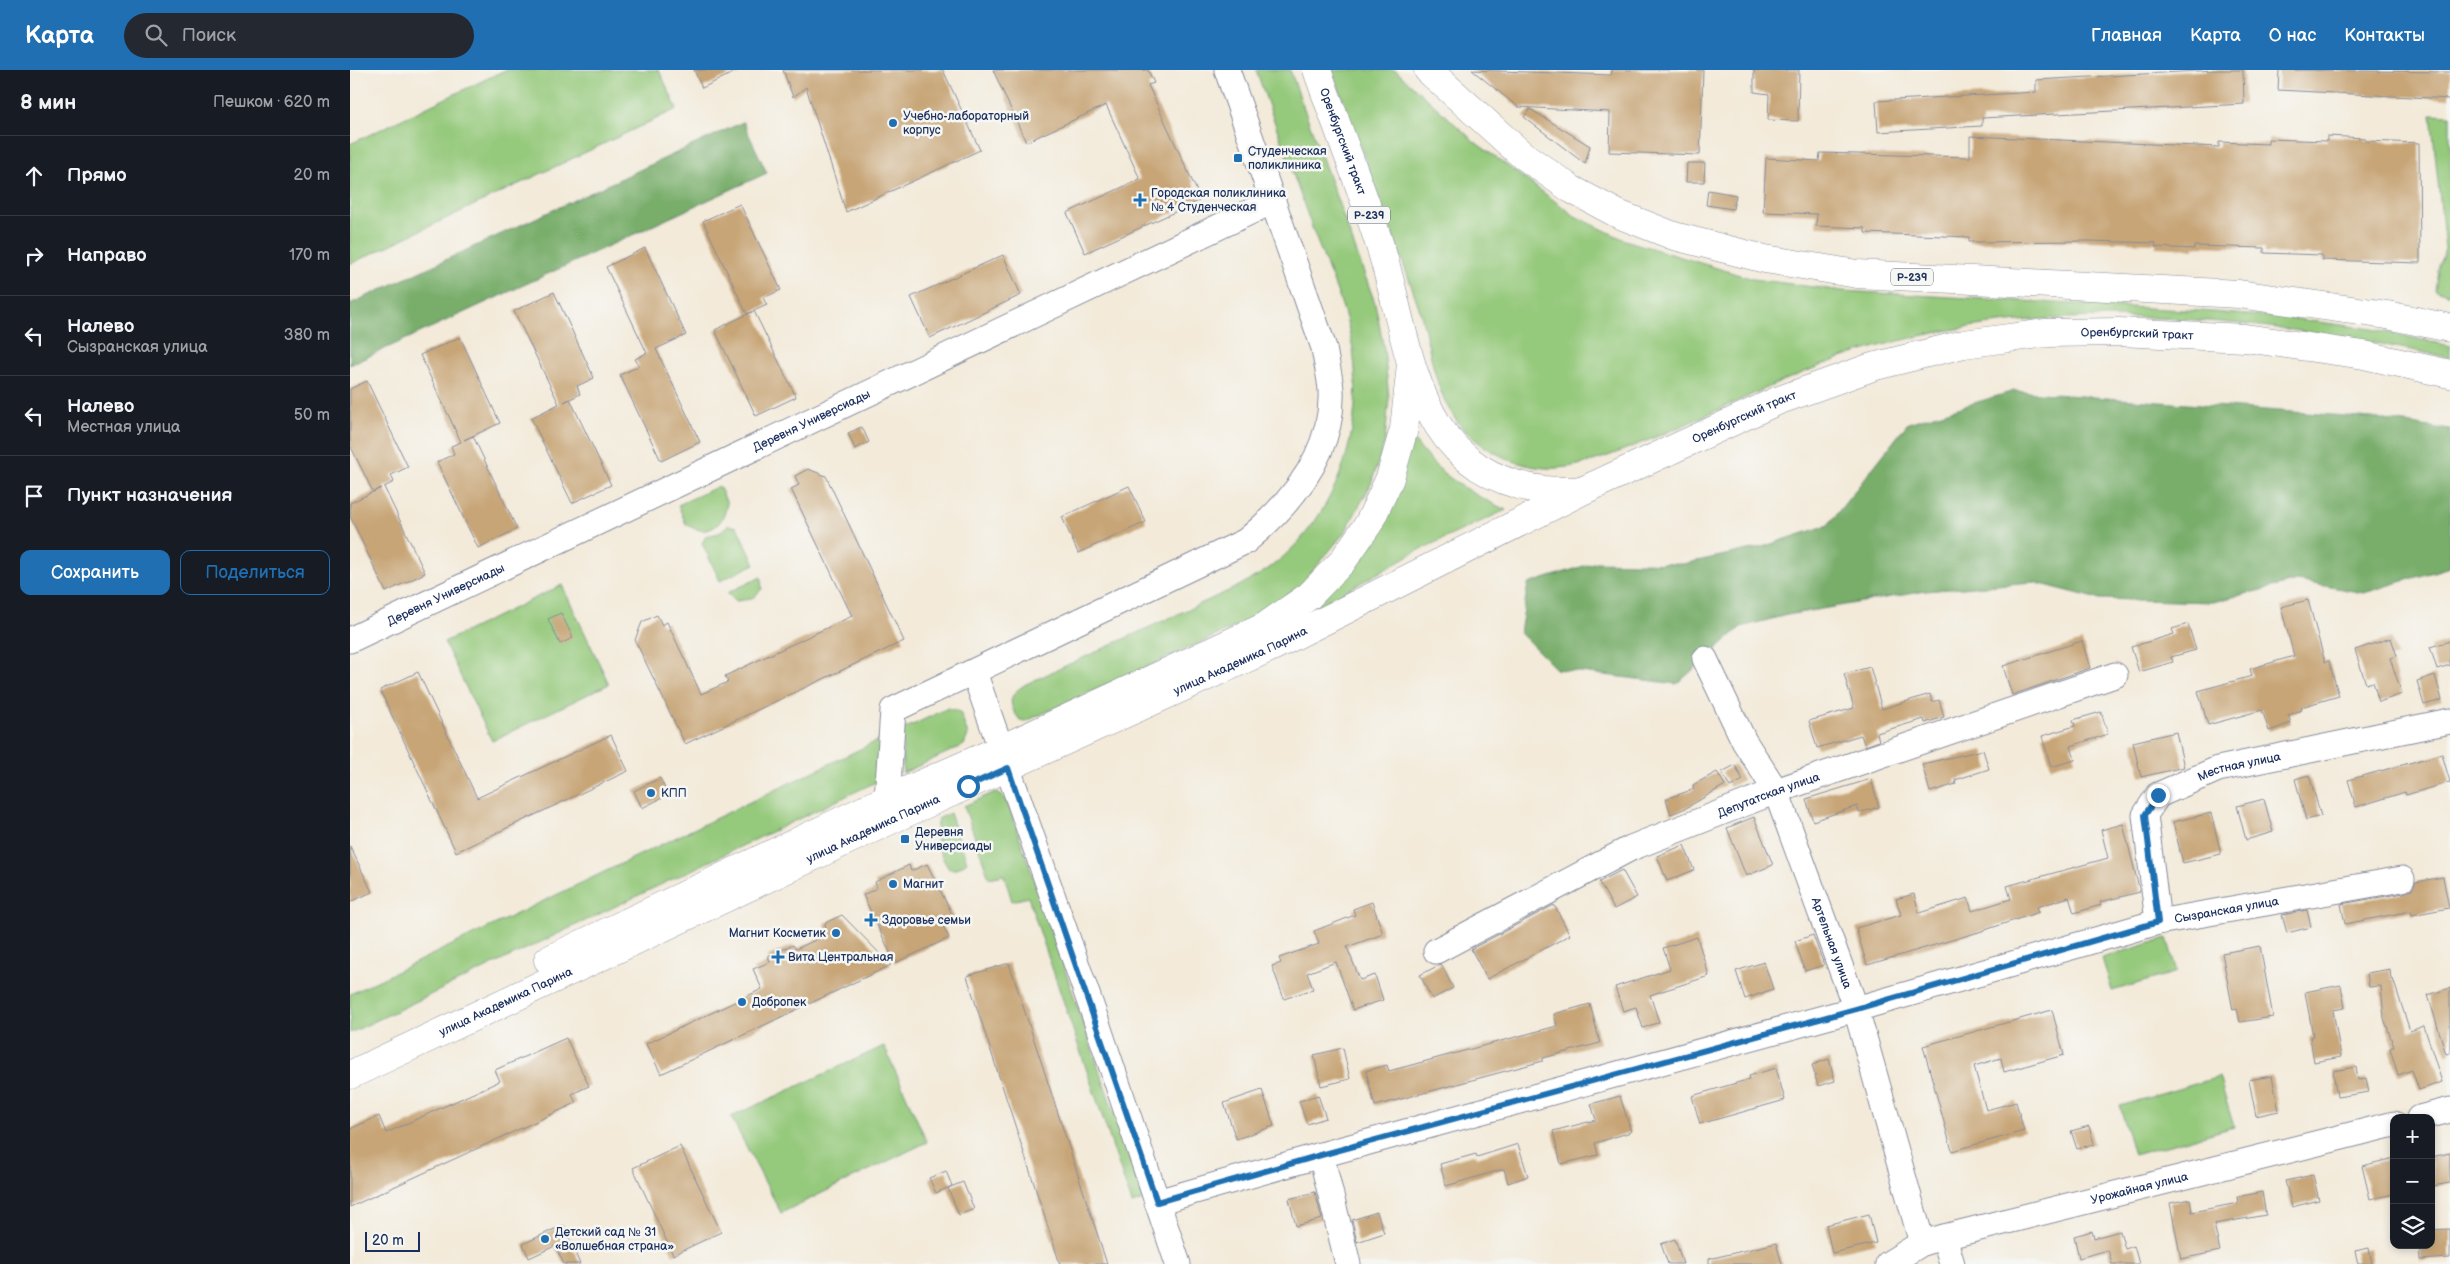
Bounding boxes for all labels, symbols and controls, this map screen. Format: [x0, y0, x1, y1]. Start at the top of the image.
search box [124, 13, 474, 58]
text: Карта [25, 21, 94, 50]
icon: search [142, 21, 170, 49]
text: Поиск [182, 24, 236, 47]
text: Главная [2091, 25, 2162, 46]
text: Карта [2190, 25, 2241, 46]
text: О нас [2269, 25, 2316, 46]
text: Контакты [2344, 25, 2425, 46]
street label: Оренбургский тракт [1316, 86, 1369, 197]
text: 8 мин [20, 90, 76, 115]
text: Пешком · 620 m [213, 93, 330, 112]
place label: Учебно-лабораторный корпус [903, 109, 1029, 138]
marker: Учебно-лабораторный корпус [887, 117, 899, 129]
place label: Студенческая поликлиника [1248, 144, 1327, 173]
marker: Студенческая поликлиника [1232, 152, 1244, 164]
icon: ahead [20, 162, 48, 190]
text: Прямо [67, 164, 127, 187]
text: 20 m [294, 166, 330, 185]
place label: Городская поликлиника № 4 Студенческая [1151, 186, 1286, 215]
marker: Городская поликлиника № 4 Студенческая [1133, 193, 1147, 207]
road number: Р-239 [1348, 206, 1390, 224]
icon: right [20, 242, 48, 270]
text: Направо [67, 244, 147, 267]
text: 170 m [289, 246, 330, 265]
road number: Р-239 [1891, 268, 1933, 286]
text: Налево [67, 315, 134, 338]
icon: left [20, 322, 48, 350]
street label: Оренбургский тракт [2081, 325, 2194, 344]
text: 380 m [284, 326, 330, 345]
text: Сызранская улица [67, 338, 208, 357]
street label: Деревня Универсиады [750, 387, 873, 455]
street label: Оренбургский тракт [1690, 388, 1799, 447]
text: Налево [67, 395, 134, 418]
icon: left [20, 402, 48, 430]
text: 50 m [294, 406, 330, 425]
text: Местная улица [67, 418, 181, 437]
icon: arrive [20, 482, 48, 510]
text: Пункт назначения [67, 484, 232, 507]
button: Сохранить [20, 550, 170, 595]
button: Поделиться [180, 550, 330, 595]
street label: Деревня Универсиады [385, 561, 507, 629]
street label: улица Академика Парина [1171, 624, 1310, 699]
street label: Местная улица [2195, 749, 2282, 785]
street label: Депутатская улица [1716, 770, 1822, 821]
route start [957, 775, 980, 798]
route end [2147, 784, 2170, 807]
place label: КПП [661, 786, 687, 801]
marker: КПП [645, 787, 657, 799]
street label: улица Академика Парина [804, 792, 942, 867]
place label: Деревня Универсиады [915, 825, 992, 854]
marker: Деревня Универсиады [899, 833, 911, 845]
place label: Магнит [903, 877, 944, 892]
marker: Магнит [887, 878, 899, 890]
street label: Сызранская улица [2173, 894, 2280, 927]
street label: Артельная улица [1807, 895, 1855, 991]
marker: Здоровье семьи [864, 913, 878, 927]
place label: Здоровье семьи [882, 913, 971, 928]
place label: Магнит Косметик [729, 926, 827, 941]
marker: Магнит Косметик [830, 927, 842, 939]
place label: Вита Центральная [788, 950, 894, 965]
marker: Вита Центральная [772, 951, 784, 963]
street label: улица Академика Парина [437, 964, 575, 1040]
place label: Добропек [752, 995, 807, 1010]
marker: Добропек [736, 996, 748, 1008]
map controls [2390, 1114, 2435, 1249]
button: + [2390, 1114, 2435, 1159]
button: − [2390, 1159, 2435, 1204]
street label: Урожайная улица [2089, 1169, 2190, 1208]
button: layers [2390, 1204, 2435, 1249]
place label: Детский сад № 31 «Волшебная страна» [555, 1225, 674, 1254]
scale bar [365, 1229, 420, 1252]
text: 20 m [372, 1232, 404, 1249]
marker: Детский сад № 31 «Волшебная страна» [539, 1233, 551, 1245]

